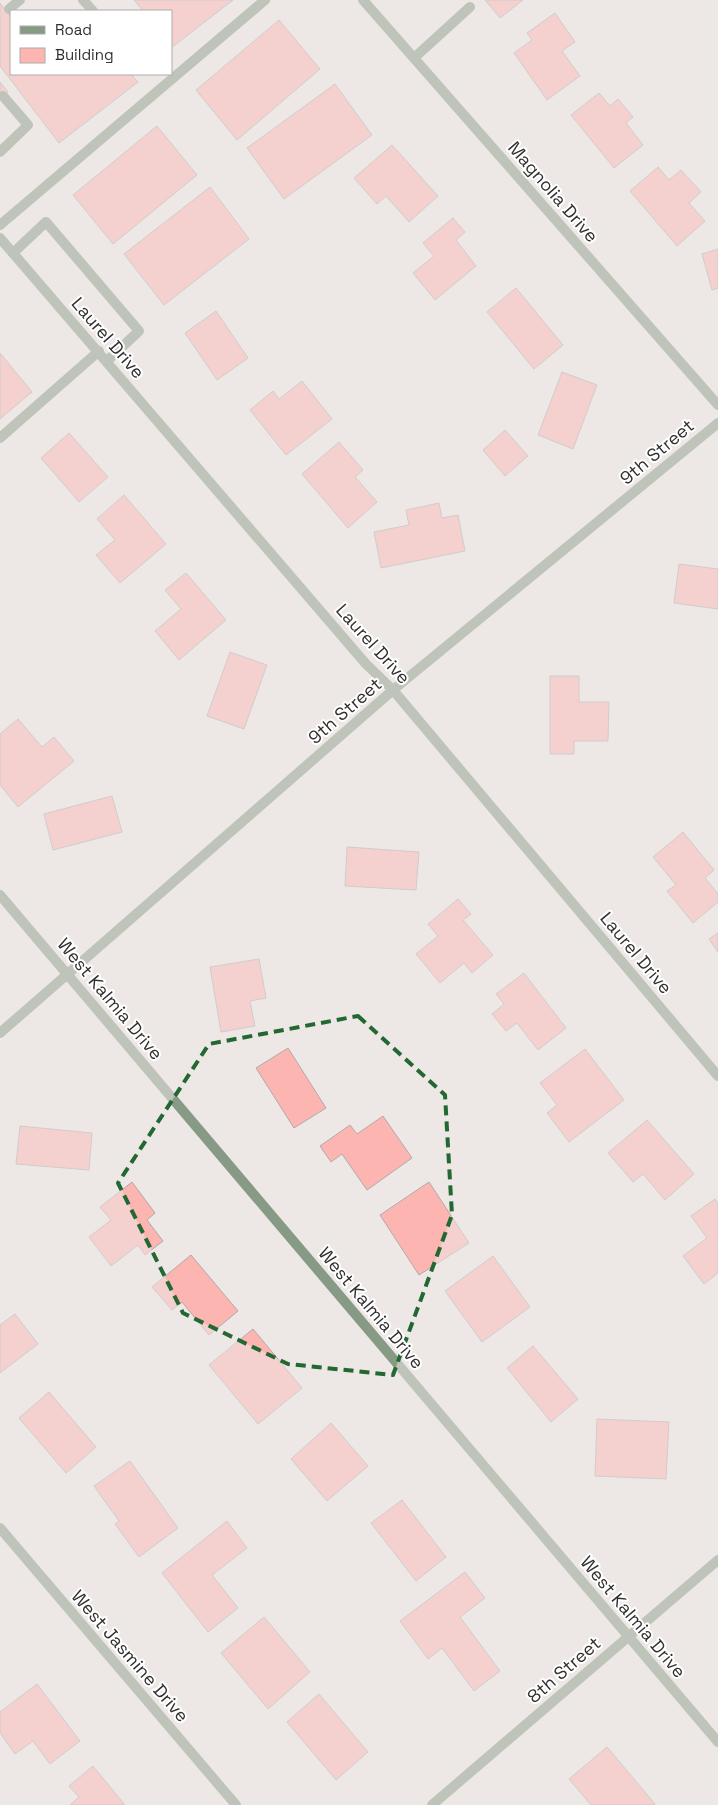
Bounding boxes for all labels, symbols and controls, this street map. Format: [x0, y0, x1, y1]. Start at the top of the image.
legend [10, 10, 172, 75]
text: Road [55, 20, 92, 39]
text: Building [55, 45, 114, 64]
street label: Magnolia Drive [503, 136, 603, 247]
street label: Laurel Drive [67, 292, 150, 383]
street label: 9th Street [615, 414, 699, 489]
street label: Laurel Drive [331, 599, 415, 689]
street label: 9th Street [303, 672, 386, 749]
street label: Laurel Drive [595, 907, 677, 998]
street label: West Kalmia Drive [53, 933, 168, 1064]
street label: West Kalmia Drive [314, 1242, 429, 1373]
street label: West Kalmia Drive [576, 1551, 691, 1682]
street label: West Jasmine Drive [67, 1585, 194, 1726]
street label: 8th Street [522, 1631, 605, 1708]

